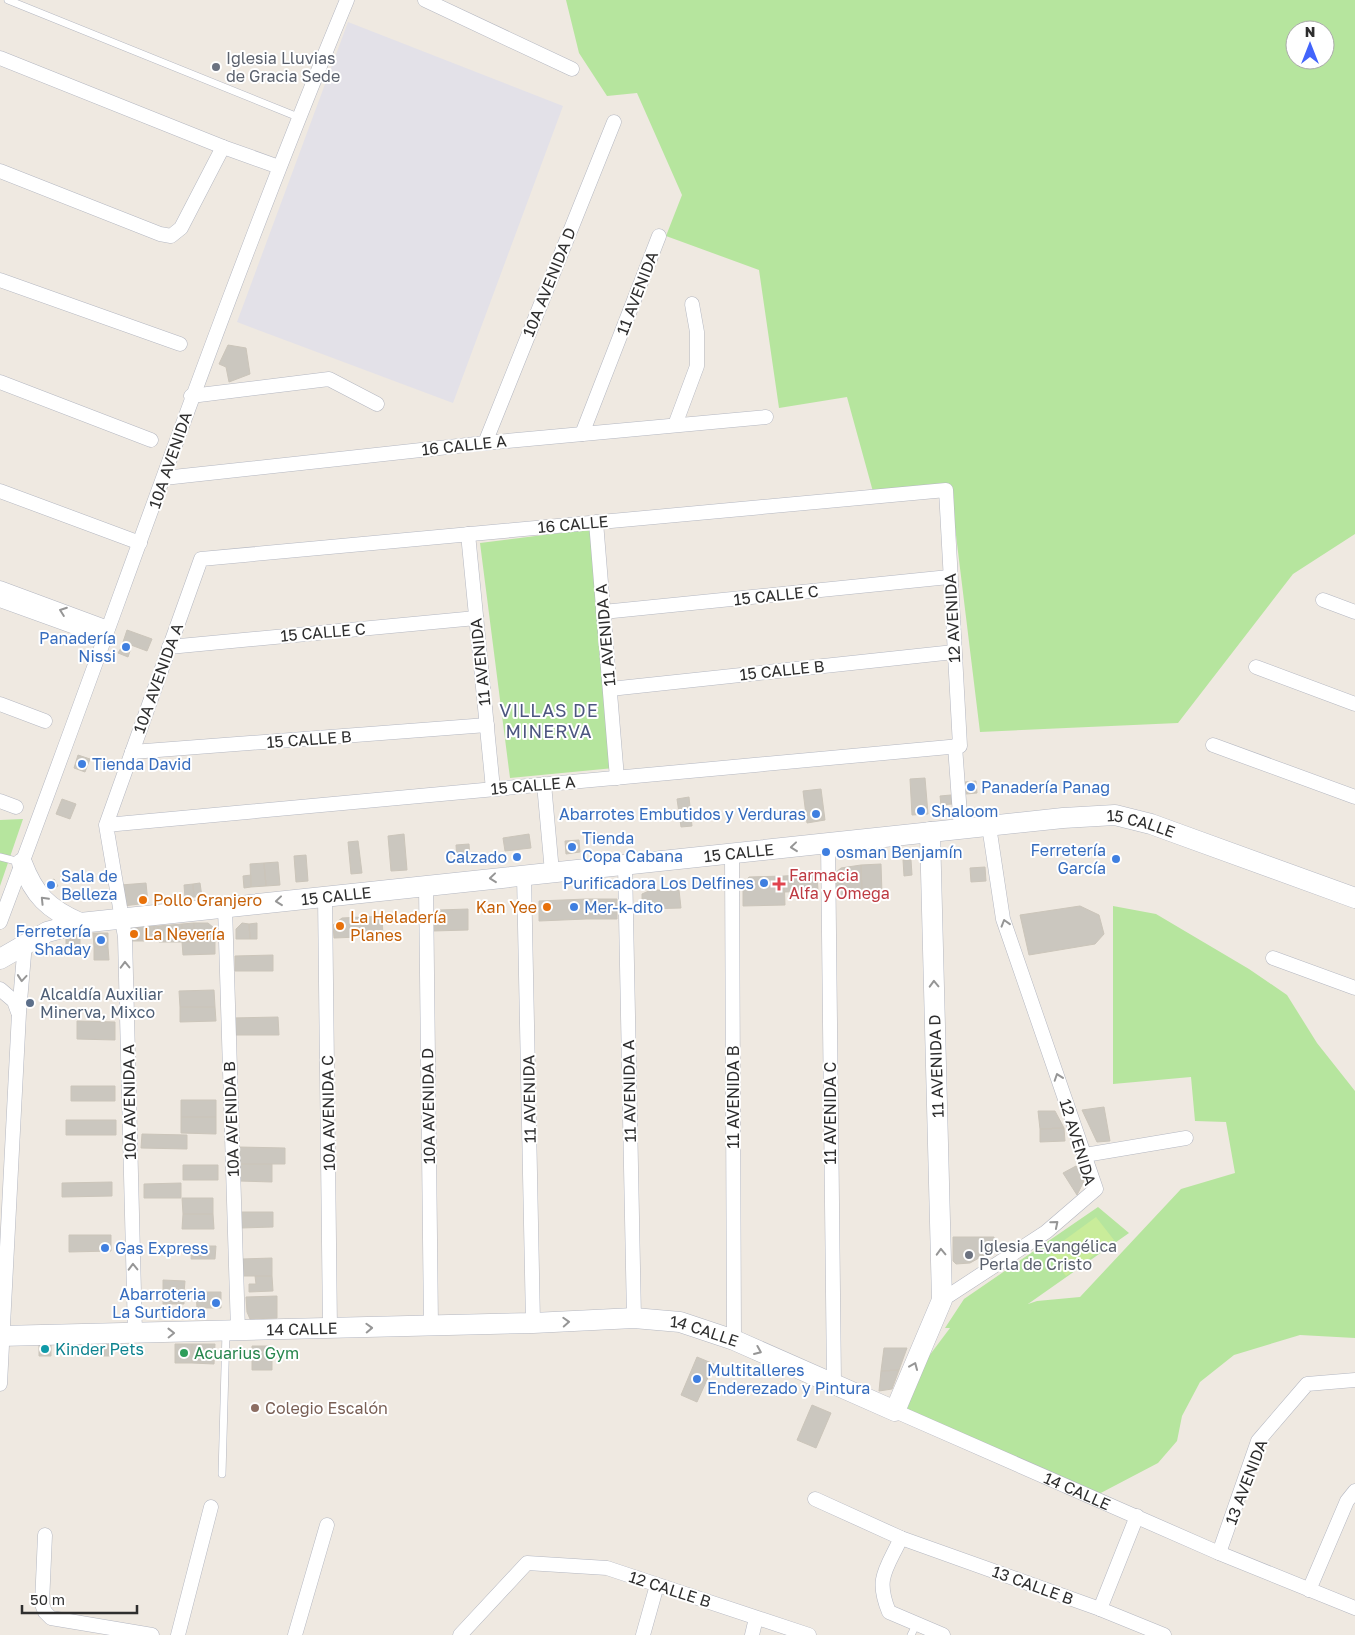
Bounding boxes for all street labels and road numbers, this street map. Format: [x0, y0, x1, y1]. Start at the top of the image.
street label: 10A AVENIDA D [518, 224, 580, 340]
street label: 11 AVENIDA [612, 248, 662, 338]
street label: 10A AVENIDA [144, 409, 196, 511]
street label: 16 CALLE A [420, 431, 508, 459]
street label: 16 CALLE [537, 511, 609, 537]
street label: 12 AVENIDA [940, 572, 964, 663]
street label: 15 CALLE C [733, 581, 820, 609]
street label: 11 AVENIDA A [591, 583, 619, 687]
street label: 11 AVENIDA [465, 617, 495, 707]
street label: 15 CALLE C [280, 618, 366, 646]
street label: 10A AVENIDA A [129, 620, 187, 736]
street label: 15 CALLE B [739, 656, 825, 684]
street label: 15 CALLE B [266, 726, 352, 752]
street label: 15 CALLE A [490, 771, 577, 799]
street label: 15 CALLE [1106, 805, 1178, 842]
street label: 15 CALLE [703, 839, 775, 866]
street label: 15 CALLE [300, 882, 372, 909]
street label: 11 AVENIDA D [924, 1014, 948, 1118]
street label: 11 AVENIDA A [618, 1039, 640, 1143]
street label: 10A AVENIDA A [118, 1044, 140, 1160]
street label: 11 AVENIDA B [723, 1046, 743, 1148]
street label: 10A AVENIDA D [417, 1048, 439, 1164]
street label: 10A AVENIDA C [317, 1055, 339, 1171]
street label: 11 AVENIDA [518, 1055, 540, 1143]
street label: 10A AVENIDA B [219, 1061, 243, 1177]
street label: 11 AVENIDA C [820, 1061, 840, 1164]
street label: 12 AVENIDA [1055, 1096, 1101, 1188]
street label: 14 CALLE [669, 1311, 741, 1351]
street label: 14 CALLE [266, 1318, 338, 1339]
street label: 13 AVENIDA [1221, 1436, 1272, 1527]
street label: 14 CALLE [1041, 1468, 1114, 1514]
street label: 13 CALLE B [990, 1561, 1076, 1609]
street label: 12 CALLE B [626, 1566, 714, 1612]

